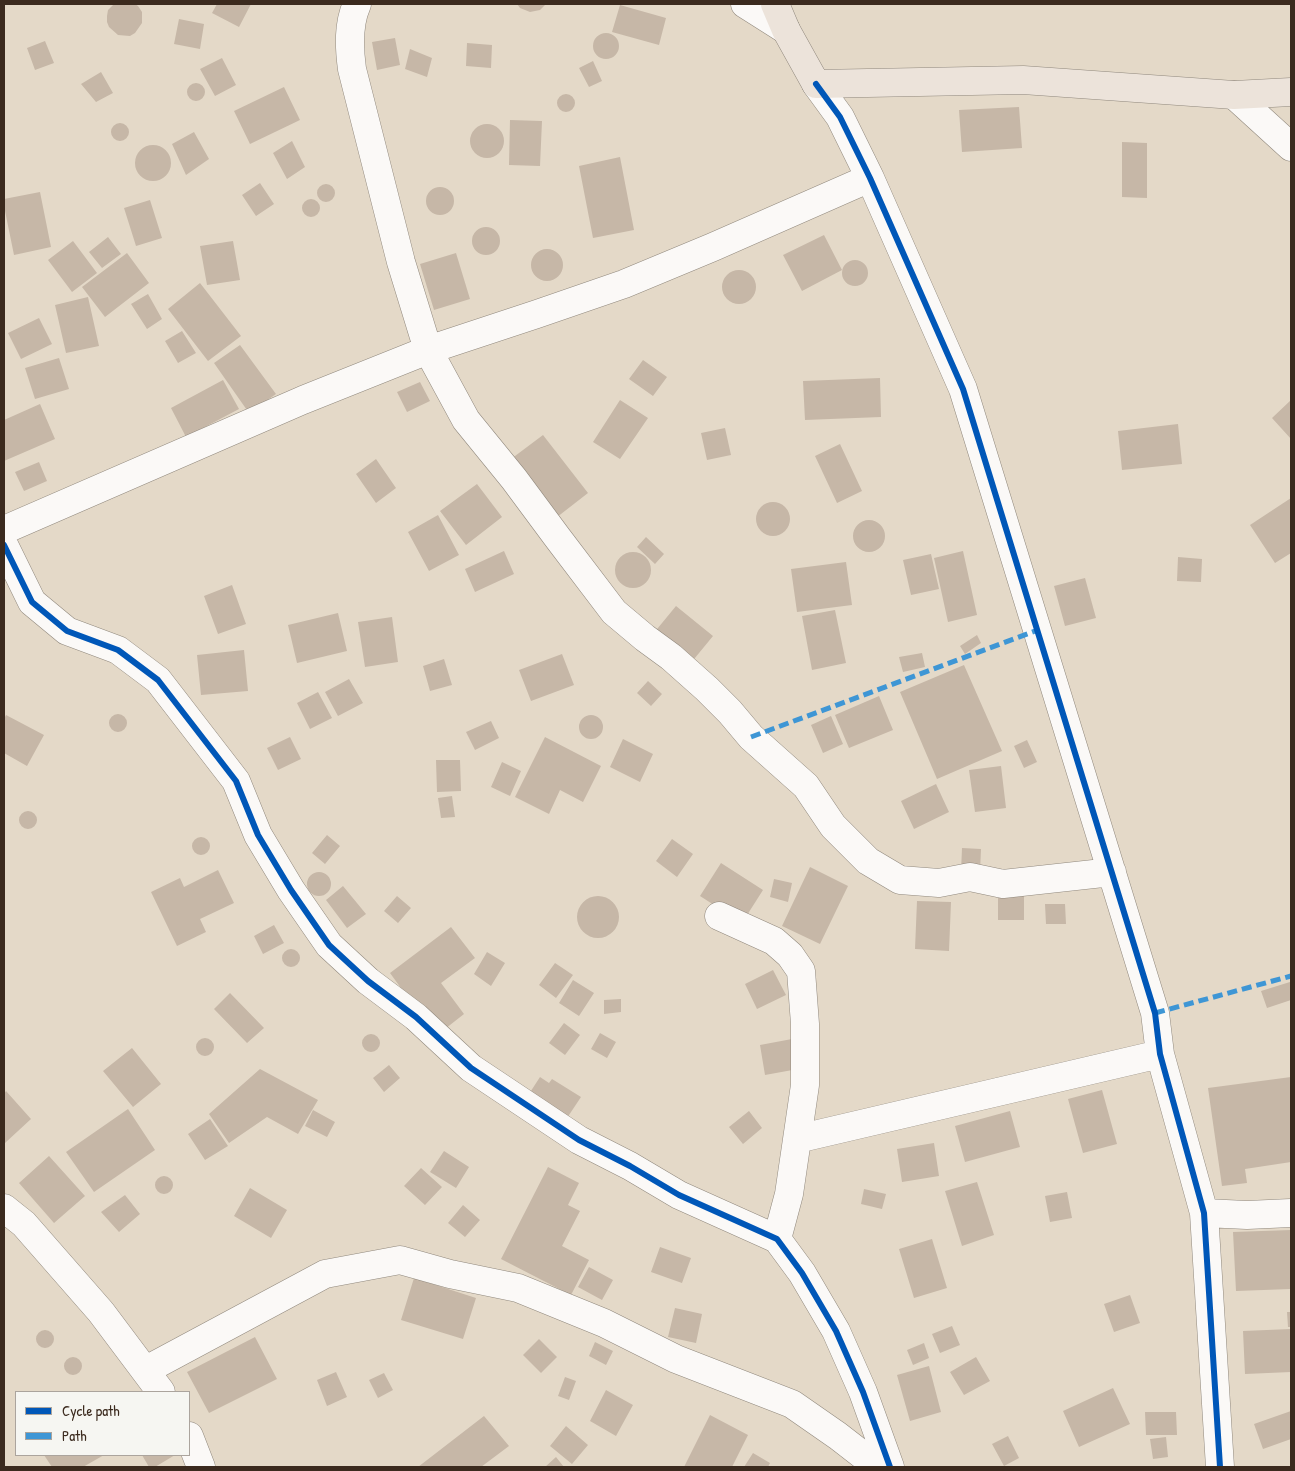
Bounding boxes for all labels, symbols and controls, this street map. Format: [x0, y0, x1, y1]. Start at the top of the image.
legend [15, 1391, 190, 1456]
text: Cycle path [62, 1400, 120, 1421]
text: Path [62, 1425, 87, 1446]

